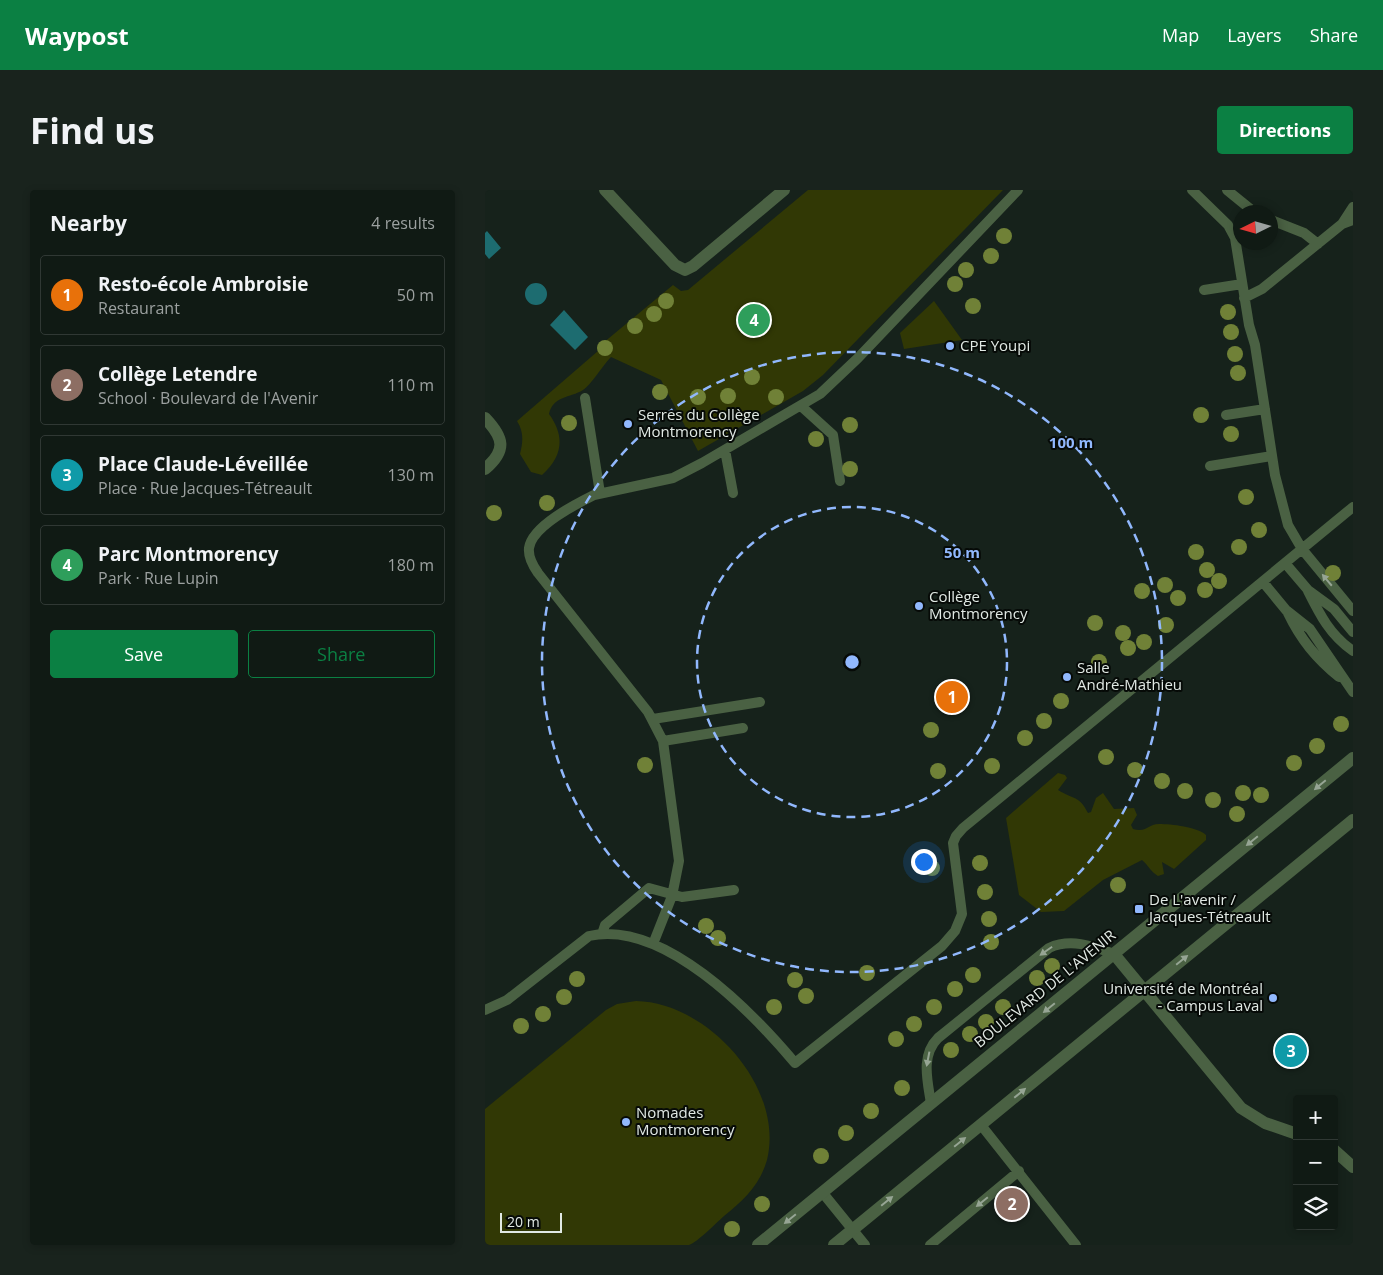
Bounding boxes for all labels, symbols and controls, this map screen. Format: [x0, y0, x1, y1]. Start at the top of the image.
text: Waypost [25, 19, 129, 52]
text: Map [1162, 23, 1199, 47]
text: Layers [1227, 23, 1282, 47]
text: Share [1310, 23, 1358, 47]
button: Directions [1217, 106, 1353, 154]
text: Find us [30, 107, 155, 154]
north arrow [1233, 205, 1278, 250]
text: Nearby [50, 209, 127, 237]
text: 4 results [371, 212, 435, 234]
text: Resto-école Ambroisie [98, 271, 309, 297]
text: 1 [62, 284, 72, 306]
text: 50 m [397, 284, 434, 306]
text: Restaurant [98, 297, 180, 319]
pin: 4 [738, 301, 770, 339]
place label: CPE Youpi [960, 335, 1030, 355]
marker: CPE Youpi [944, 340, 956, 352]
text: Collège Letendre [98, 361, 257, 387]
text: 2 [62, 374, 72, 396]
text: 110 m [388, 374, 434, 396]
text: School · Boulevard de l'Avenir [98, 387, 318, 409]
place label: Serres du Collège Montmorency [638, 404, 760, 441]
marker: Serres du Collège Montmorency [622, 418, 634, 430]
text: 100 m [1049, 432, 1093, 452]
text: Place Claude-Léveillée [98, 451, 308, 477]
text: 3 [62, 464, 72, 486]
text: 130 m [388, 464, 434, 486]
text: Place · Rue Jacques-Tétreault [98, 477, 312, 499]
text: Parc Montmorency [98, 541, 279, 567]
text: 50 m [944, 542, 980, 562]
text: 4 [62, 554, 72, 576]
text: 180 m [388, 554, 434, 576]
text: Park · Rue Lupin [98, 567, 219, 589]
one-way arrow [1322, 574, 1333, 587]
place label: Collège Montmorency [929, 586, 1028, 623]
marker: Collège Montmorency [913, 600, 925, 612]
button: Save [50, 630, 238, 678]
button: Share [248, 630, 435, 678]
centre of rings [843, 653, 861, 671]
place label: Salle André-Mathieu [1077, 657, 1182, 694]
marker: Salle André-Mathieu [1061, 671, 1073, 683]
pin: 1 [936, 678, 968, 716]
one-way arrow [1314, 779, 1326, 790]
one-way arrow [1246, 835, 1259, 846]
your location [911, 849, 937, 875]
place label: De L'avenir / Jacques-Tétreault [1147, 889, 1271, 926]
marker: De L'avenir / Jacques-Tétreault [1133, 903, 1145, 915]
street label: BOULEVARD DE L'AVENIR [969, 924, 1120, 1052]
one-way arrow [1039, 946, 1052, 956]
one-way arrow [1175, 955, 1188, 966]
place label: Université de Montréal - Campus Laval [1103, 978, 1263, 1015]
marker: Université de Montréal - Campus Laval [1267, 992, 1279, 1004]
one-way arrow [1043, 1002, 1056, 1013]
pin: 3 [1275, 1032, 1307, 1070]
one-way arrow [924, 1051, 932, 1066]
one-way arrow [1013, 1087, 1025, 1099]
map controls [1293, 1095, 1338, 1230]
button: + [1293, 1095, 1338, 1140]
place label: Nomades Montmorency [636, 1102, 735, 1139]
marker: Nomades Montmorency [620, 1116, 632, 1128]
one-way arrow [954, 1136, 967, 1147]
button: − [1293, 1140, 1338, 1185]
pin: 2 [996, 1185, 1028, 1223]
button: layers [1293, 1185, 1338, 1230]
one-way arrow [881, 1196, 894, 1207]
one-way arrow [975, 1197, 988, 1208]
scale bar [500, 1210, 563, 1233]
text: 20 m [507, 1212, 540, 1231]
one-way arrow [784, 1213, 797, 1224]

